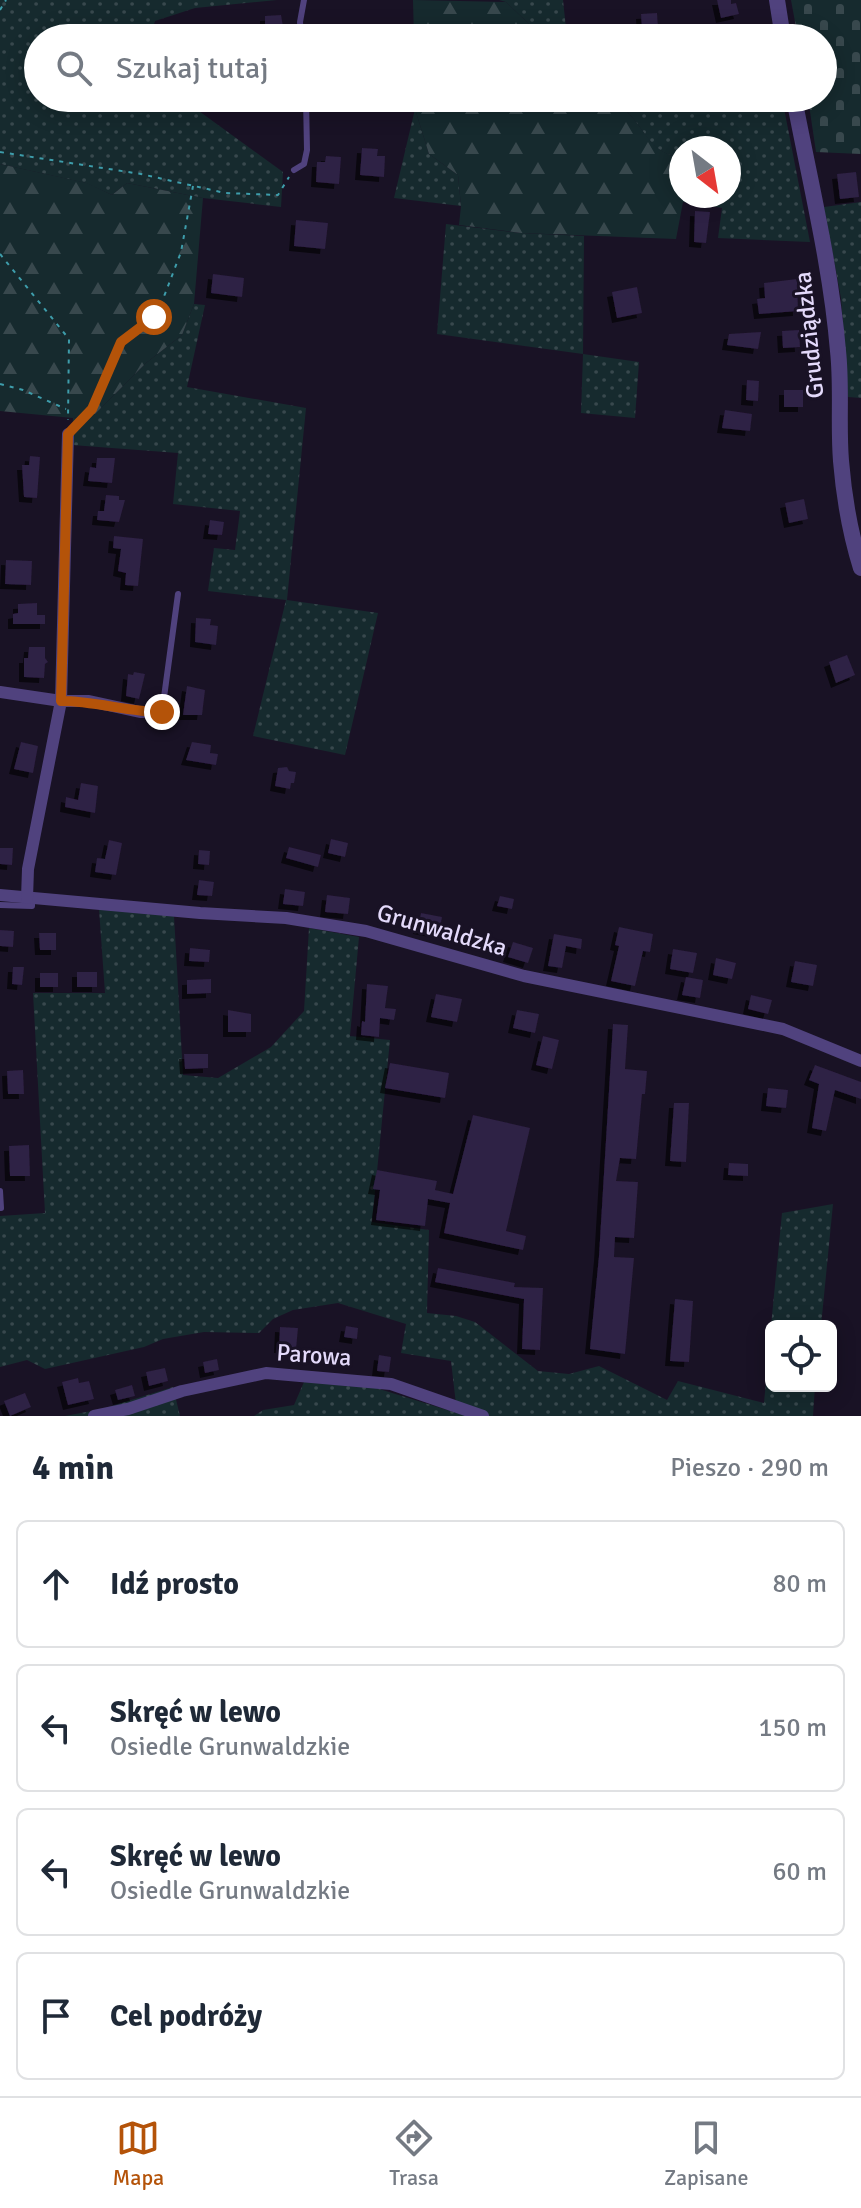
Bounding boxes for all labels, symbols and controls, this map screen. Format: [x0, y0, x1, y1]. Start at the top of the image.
search box [24, 24, 837, 112]
icon: search [52, 46, 96, 90]
text: Szukaj tutaj [116, 50, 269, 87]
north arrow [669, 136, 741, 208]
street label: Grudziądzka [787, 270, 831, 400]
route start [136, 299, 172, 335]
route end [144, 694, 180, 730]
street label: Grunwaldzka [373, 897, 511, 963]
map controls [765, 1320, 837, 1392]
button: locate [765, 1320, 837, 1392]
street label: Parowa [275, 1337, 353, 1373]
text: 4 min [32, 1447, 114, 1489]
text: Pieszo · 290 m [670, 1452, 829, 1484]
icon: ahead [34, 1562, 78, 1606]
text: Idź prosto [110, 1566, 239, 1603]
text: 80 m [772, 1568, 827, 1600]
text: Skręć w lewo [110, 1694, 281, 1731]
icon: left [34, 1706, 78, 1750]
text: 150 m [758, 1712, 827, 1744]
text: Osiedle Grunwaldzkie [110, 1731, 350, 1763]
text: Skręć w lewo [110, 1838, 281, 1875]
icon: left [34, 1850, 78, 1894]
text: 60 m [772, 1856, 827, 1888]
text: Osiedle Grunwaldzkie [110, 1875, 350, 1907]
icon: arrive [34, 1994, 78, 2038]
text: Cel podróży [110, 1998, 262, 2035]
tab: Mapa [113, 2116, 164, 2191]
tab: Trasa [389, 2116, 439, 2191]
tab: Zapisane [664, 2116, 748, 2191]

